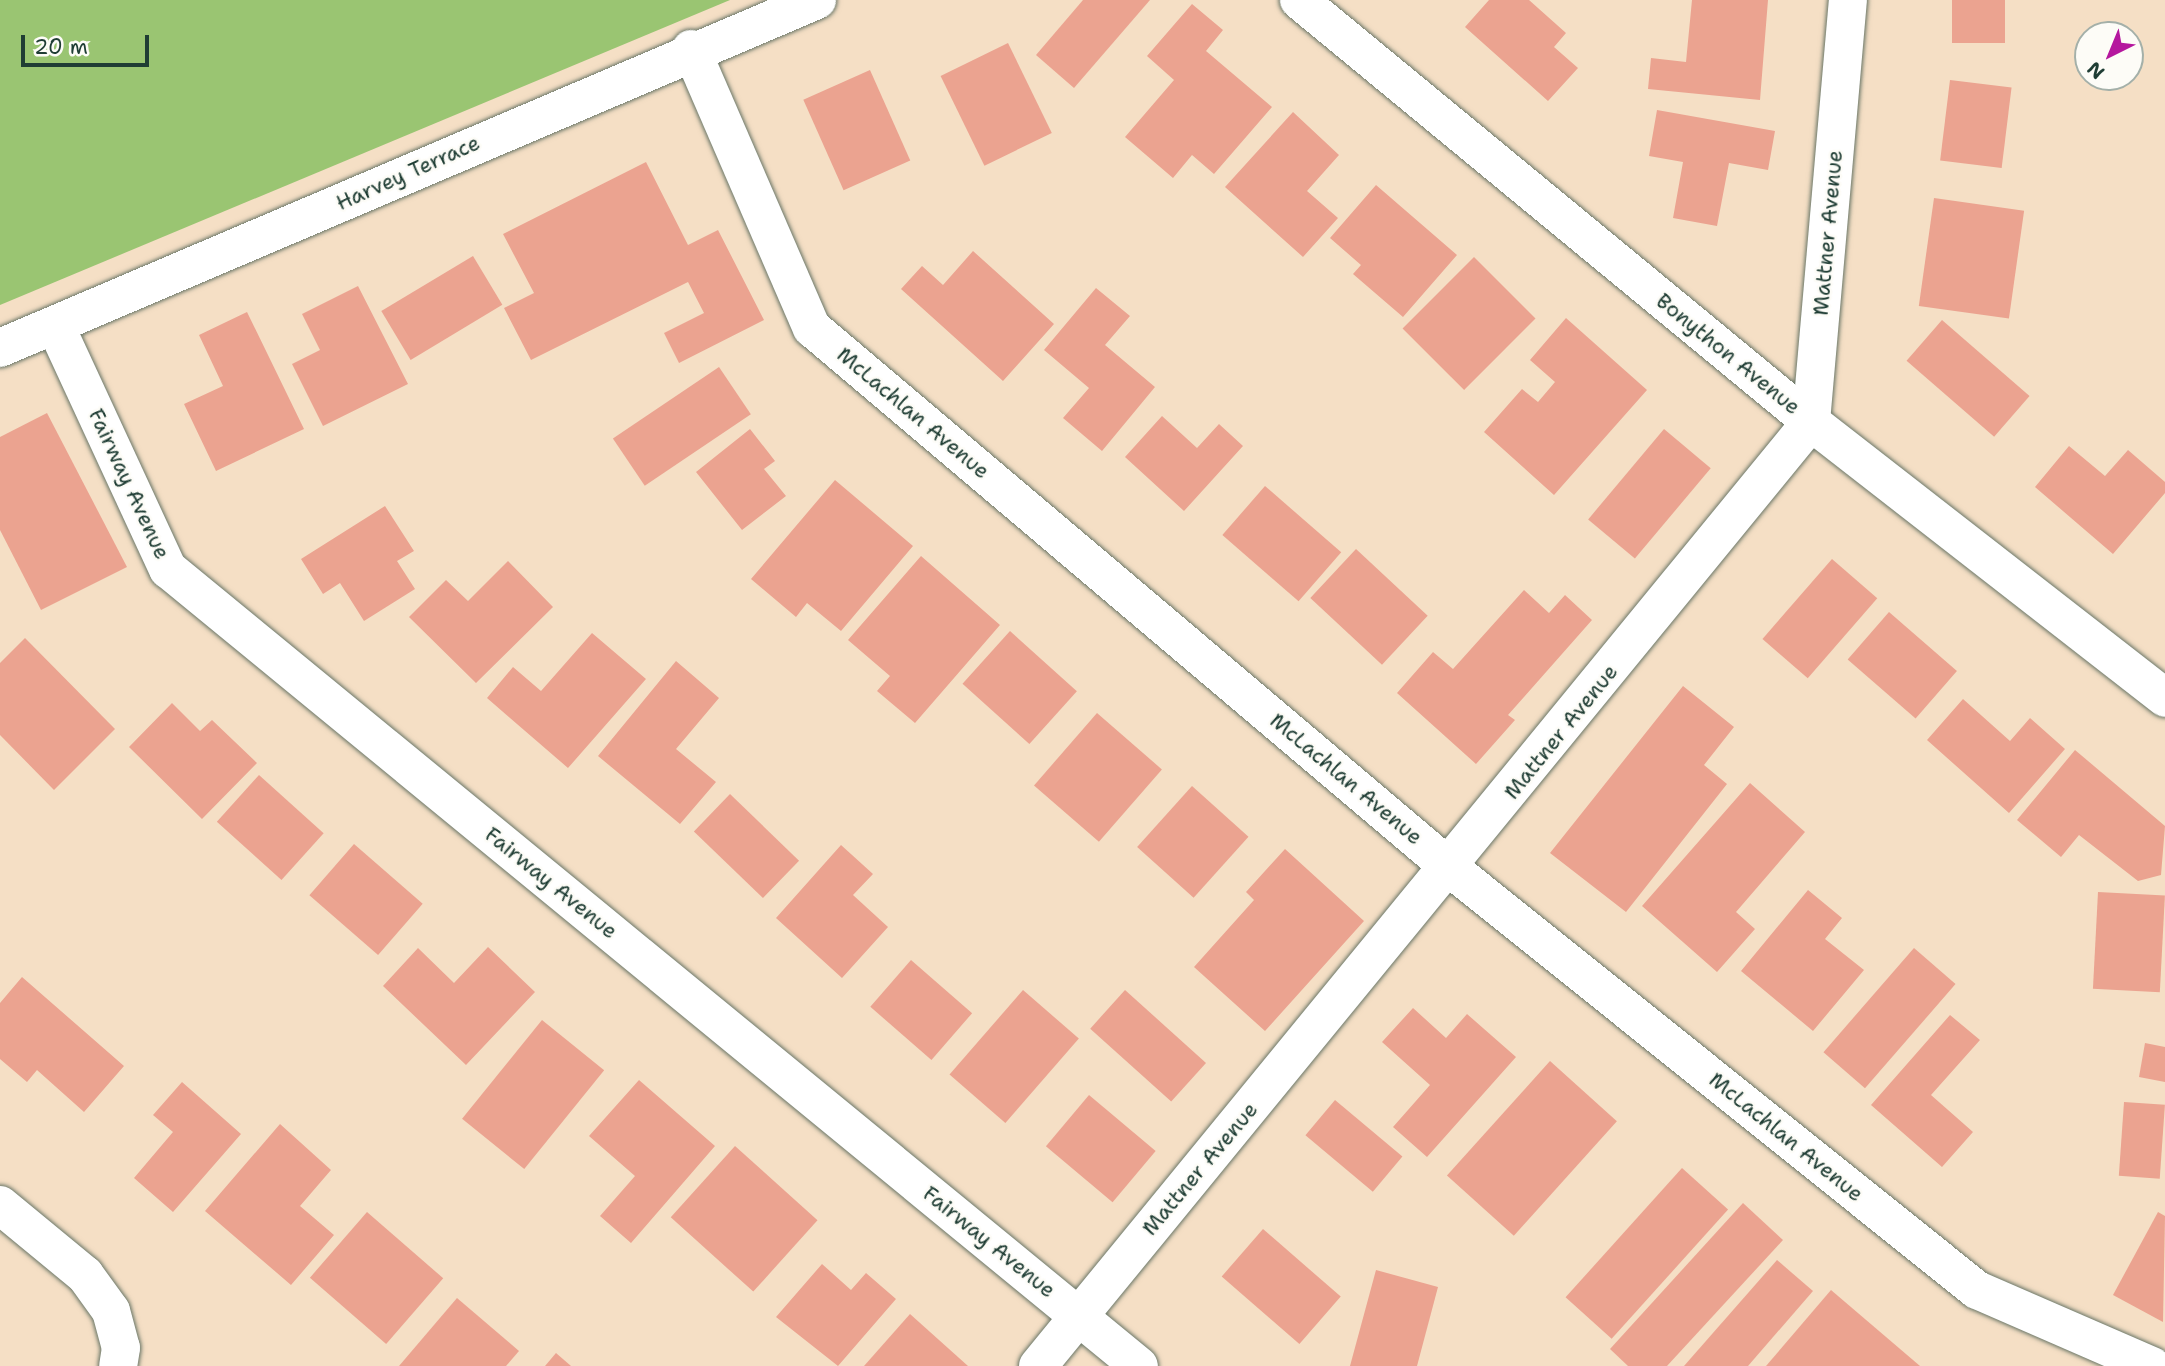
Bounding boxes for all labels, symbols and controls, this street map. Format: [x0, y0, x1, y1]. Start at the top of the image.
scale bar [24, 21, 152, 65]
north arrow [2074, 21, 2144, 91]
text: 20 m [34, 33, 88, 61]
text: N [2082, 56, 2110, 85]
street label: Harvey Terrace [332, 130, 484, 216]
street label: Mattner Avenue [1808, 149, 1848, 317]
street label: Bonython Avenue [1651, 288, 1805, 420]
street label: McLachlan Avenue [832, 342, 994, 484]
street label: Fairway Avenue [83, 405, 175, 563]
street label: Mattner Avenue [1499, 660, 1623, 804]
street label: McLachlan Avenue [1265, 708, 1427, 850]
street label: Fairway Avenue [480, 822, 622, 944]
street label: McLachlan Avenue [1704, 1067, 1868, 1207]
street label: Mattner Avenue [1137, 1097, 1263, 1241]
street label: Fairway Avenue [918, 1181, 1060, 1303]

